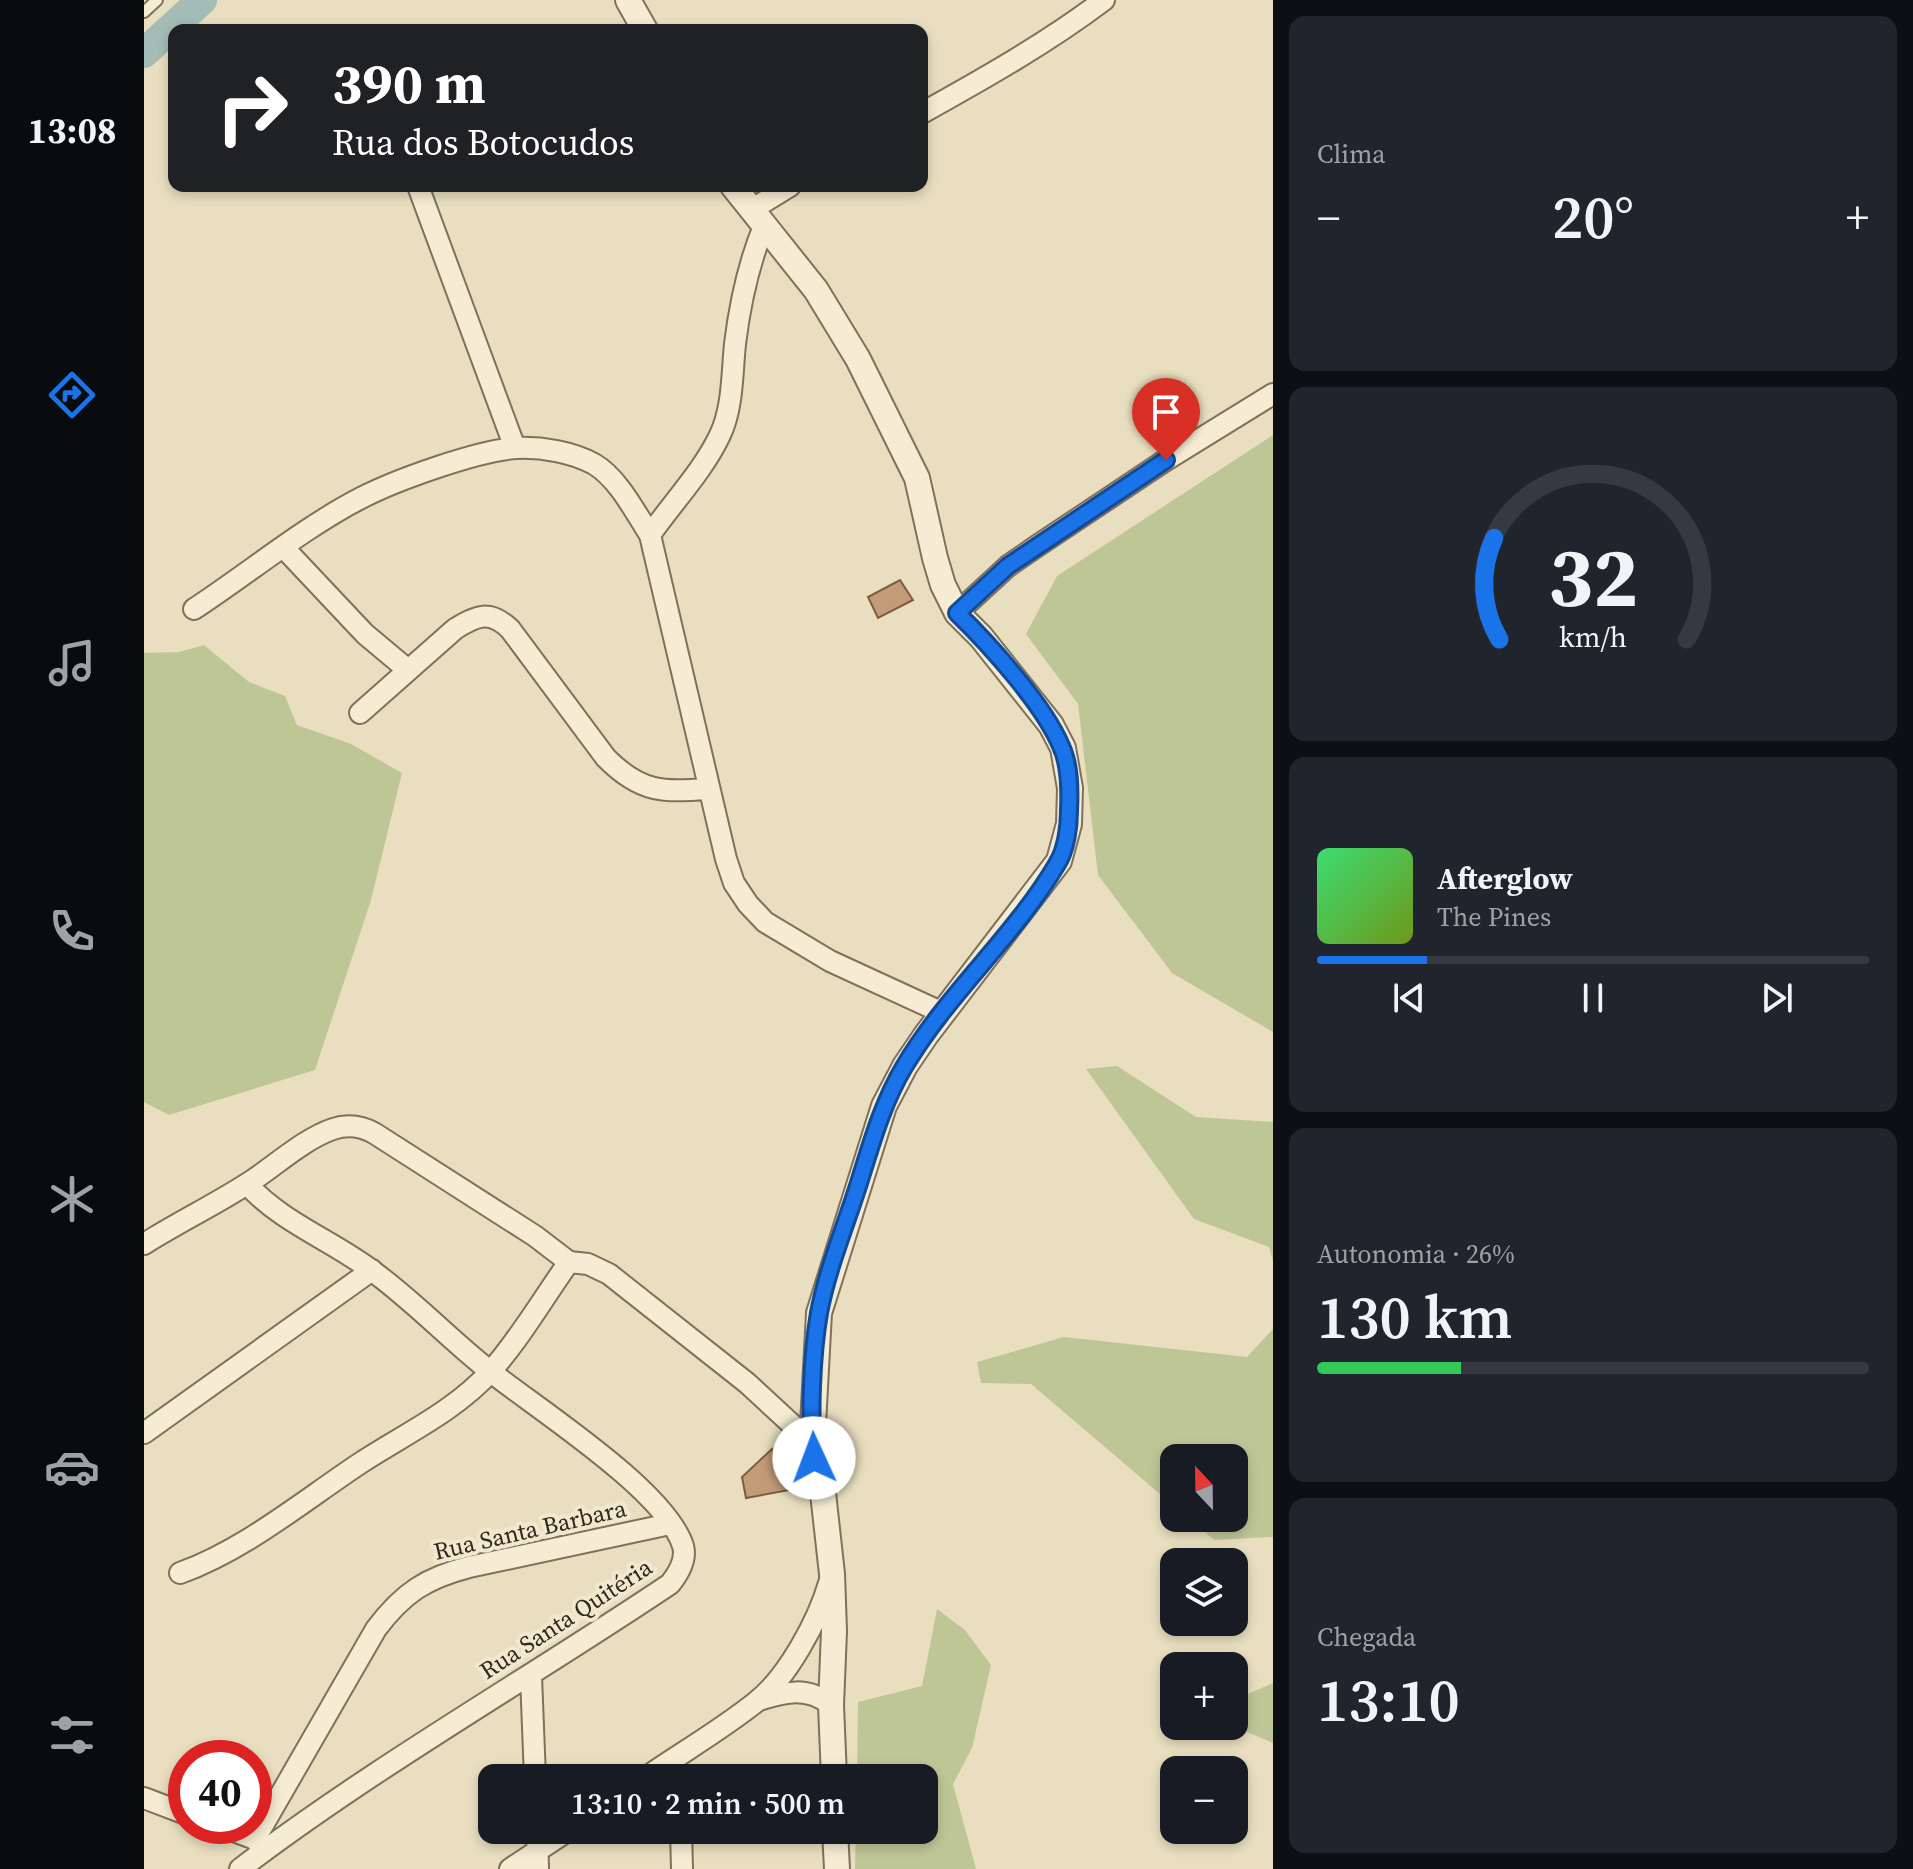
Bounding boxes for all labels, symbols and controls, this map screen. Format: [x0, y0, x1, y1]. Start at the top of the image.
text: 390 m [332, 45, 486, 122]
icon: right [200, 56, 304, 160]
text: 13:08 [28, 106, 116, 155]
text: Rua dos Botocudos [332, 118, 634, 167]
text: Clima [1317, 136, 1386, 172]
text: 20° [1552, 176, 1634, 258]
text: − [1317, 187, 1340, 248]
text: + [1846, 187, 1869, 248]
icon: directions [44, 367, 100, 423]
pin [1132, 378, 1200, 460]
icon: arrive [1144, 390, 1188, 434]
text: 32 [1548, 519, 1638, 633]
text: km/h [1559, 617, 1627, 657]
icon: music [44, 635, 100, 691]
text: Afterglow [1437, 858, 1573, 899]
text: The Pines [1437, 899, 1551, 935]
icon: phone [44, 903, 100, 959]
icon: previous [1387, 976, 1431, 1020]
icon: pause [1571, 976, 1615, 1020]
icon: next [1755, 976, 1799, 1020]
icon: climate [44, 1171, 100, 1227]
text: Autonomia · 26% [1317, 1236, 1515, 1272]
text: 130 km [1317, 1276, 1513, 1358]
position arrow [772, 1416, 856, 1500]
icon: car [44, 1439, 100, 1495]
north arrow [1160, 1444, 1248, 1532]
map controls [1160, 1444, 1248, 1844]
street label: Rua Santa Barbara [430, 1491, 630, 1568]
button: layers [1160, 1548, 1248, 1636]
street label: Rua Santa Quitéria [473, 1550, 659, 1687]
text: Chegada [1317, 1619, 1416, 1655]
button: + [1160, 1652, 1248, 1740]
text: 13:10 [1317, 1659, 1460, 1741]
icon: filters [44, 1707, 100, 1763]
speed limit sign: 40 [168, 1740, 272, 1844]
button: − [1160, 1756, 1248, 1844]
text: 13:10 · 2 min · 500 m [571, 1783, 845, 1824]

